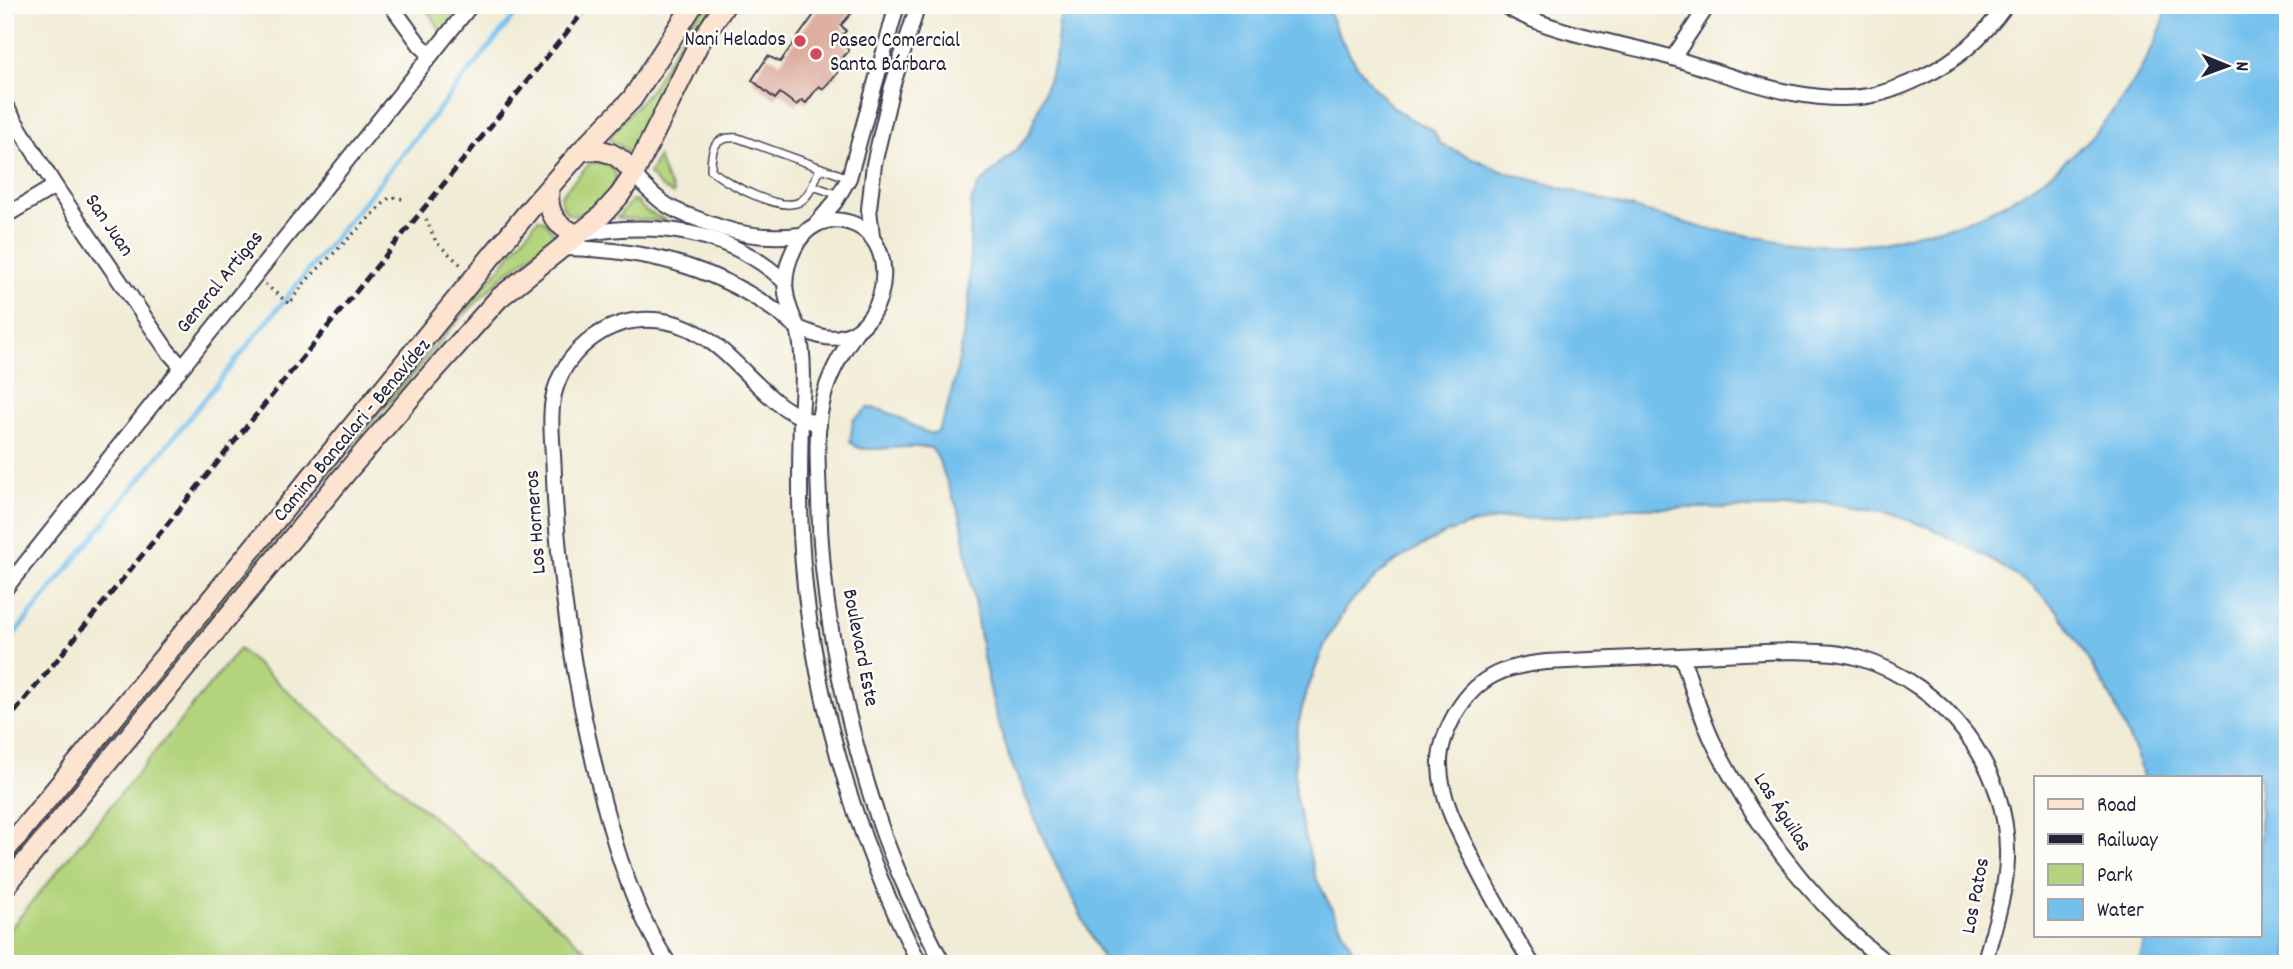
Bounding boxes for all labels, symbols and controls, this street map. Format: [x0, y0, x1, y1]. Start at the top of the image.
place label: Nani Helados [685, 26, 786, 56]
place label: Paseo Comercial Santa Bárbara [830, 27, 960, 81]
north arrow [2192, 32, 2262, 102]
marker: Nani Helados [792, 33, 808, 49]
marker: Paseo Comercial Santa Bárbara [808, 46, 824, 62]
text: N [2227, 61, 2254, 71]
street label: San Juan [76, 189, 140, 263]
street label: General Artigas [170, 225, 272, 341]
street label: Camino Bancalari - Benavídez [267, 333, 439, 529]
street label: Los Horneros [518, 469, 556, 575]
street label: Boulevard Este [833, 587, 885, 709]
street label: Las Águilas [1744, 768, 1818, 858]
legend [2034, 776, 2262, 937]
text: Road [2097, 792, 2136, 822]
text: Railway [2097, 827, 2158, 857]
street label: Los Patos [1955, 855, 1999, 937]
text: Park [2097, 862, 2133, 892]
text: Water [2097, 897, 2144, 927]

